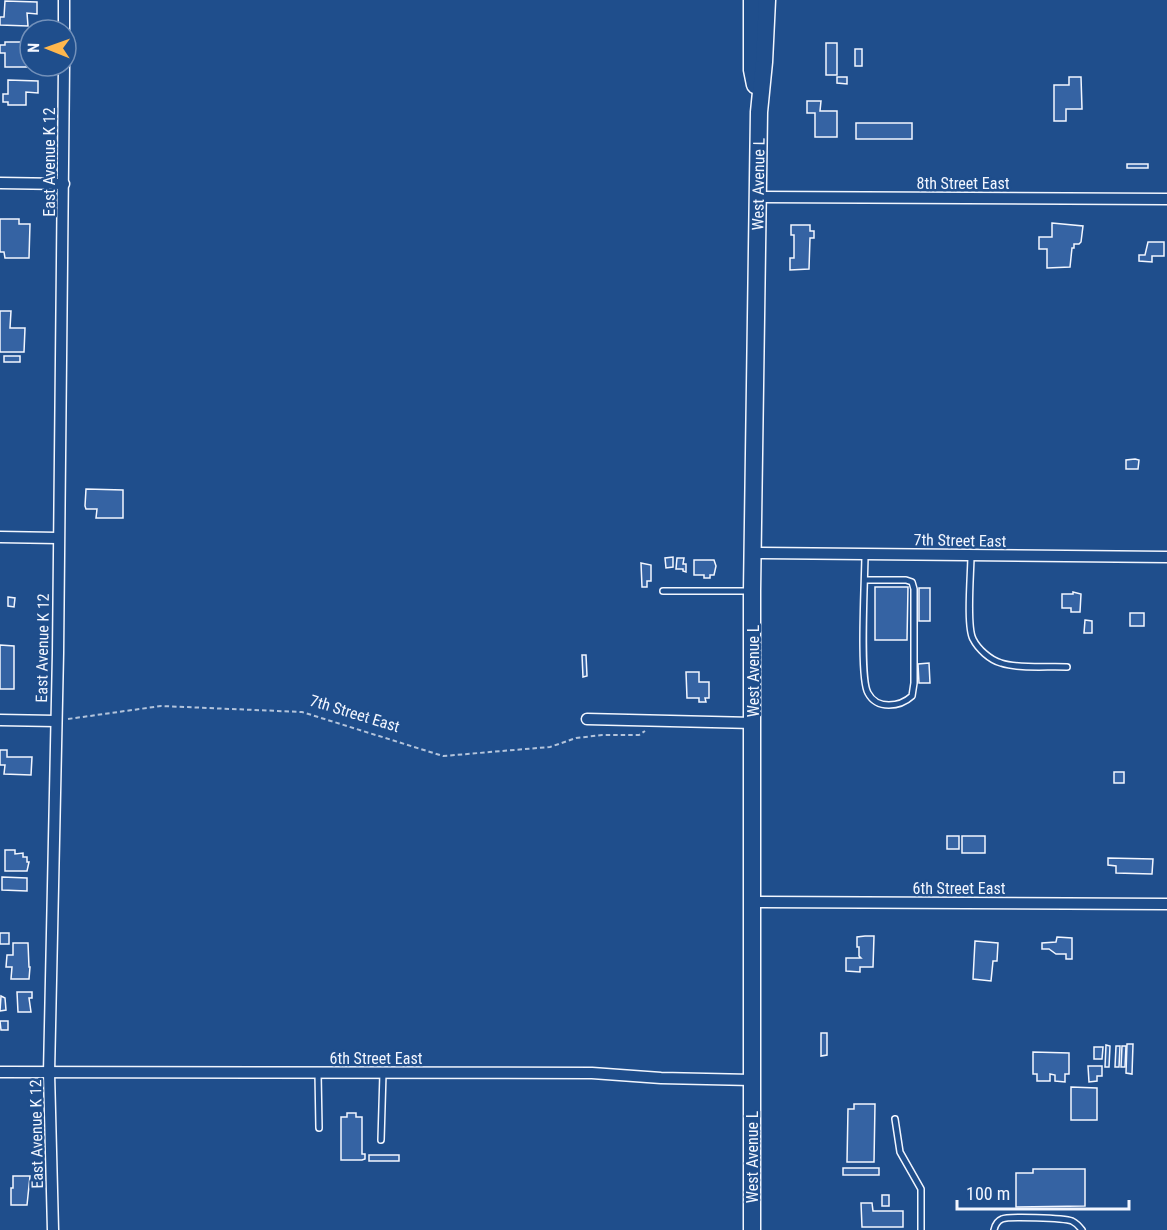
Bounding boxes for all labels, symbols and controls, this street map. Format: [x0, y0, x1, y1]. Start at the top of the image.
north arrow [18, 18, 78, 78]
text: N [24, 43, 43, 53]
street label: East Avenue K 12 [40, 107, 59, 217]
street label: West Avenue L [748, 137, 769, 230]
street label: 8th Street East [917, 174, 1010, 193]
street label: 7th Street East [913, 530, 1007, 551]
street label: East Avenue K 12 [32, 593, 53, 703]
street label: West Avenue L [744, 624, 763, 717]
street label: 7th Street East [308, 691, 402, 736]
street label: 6th Street East [913, 879, 1006, 898]
street label: 6th Street East [330, 1049, 423, 1068]
street label: East Avenue K 12 [26, 1079, 47, 1189]
street label: West Avenue L [743, 1110, 762, 1203]
scale bar [957, 1173, 1130, 1211]
text: 100 m [966, 1183, 1010, 1204]

